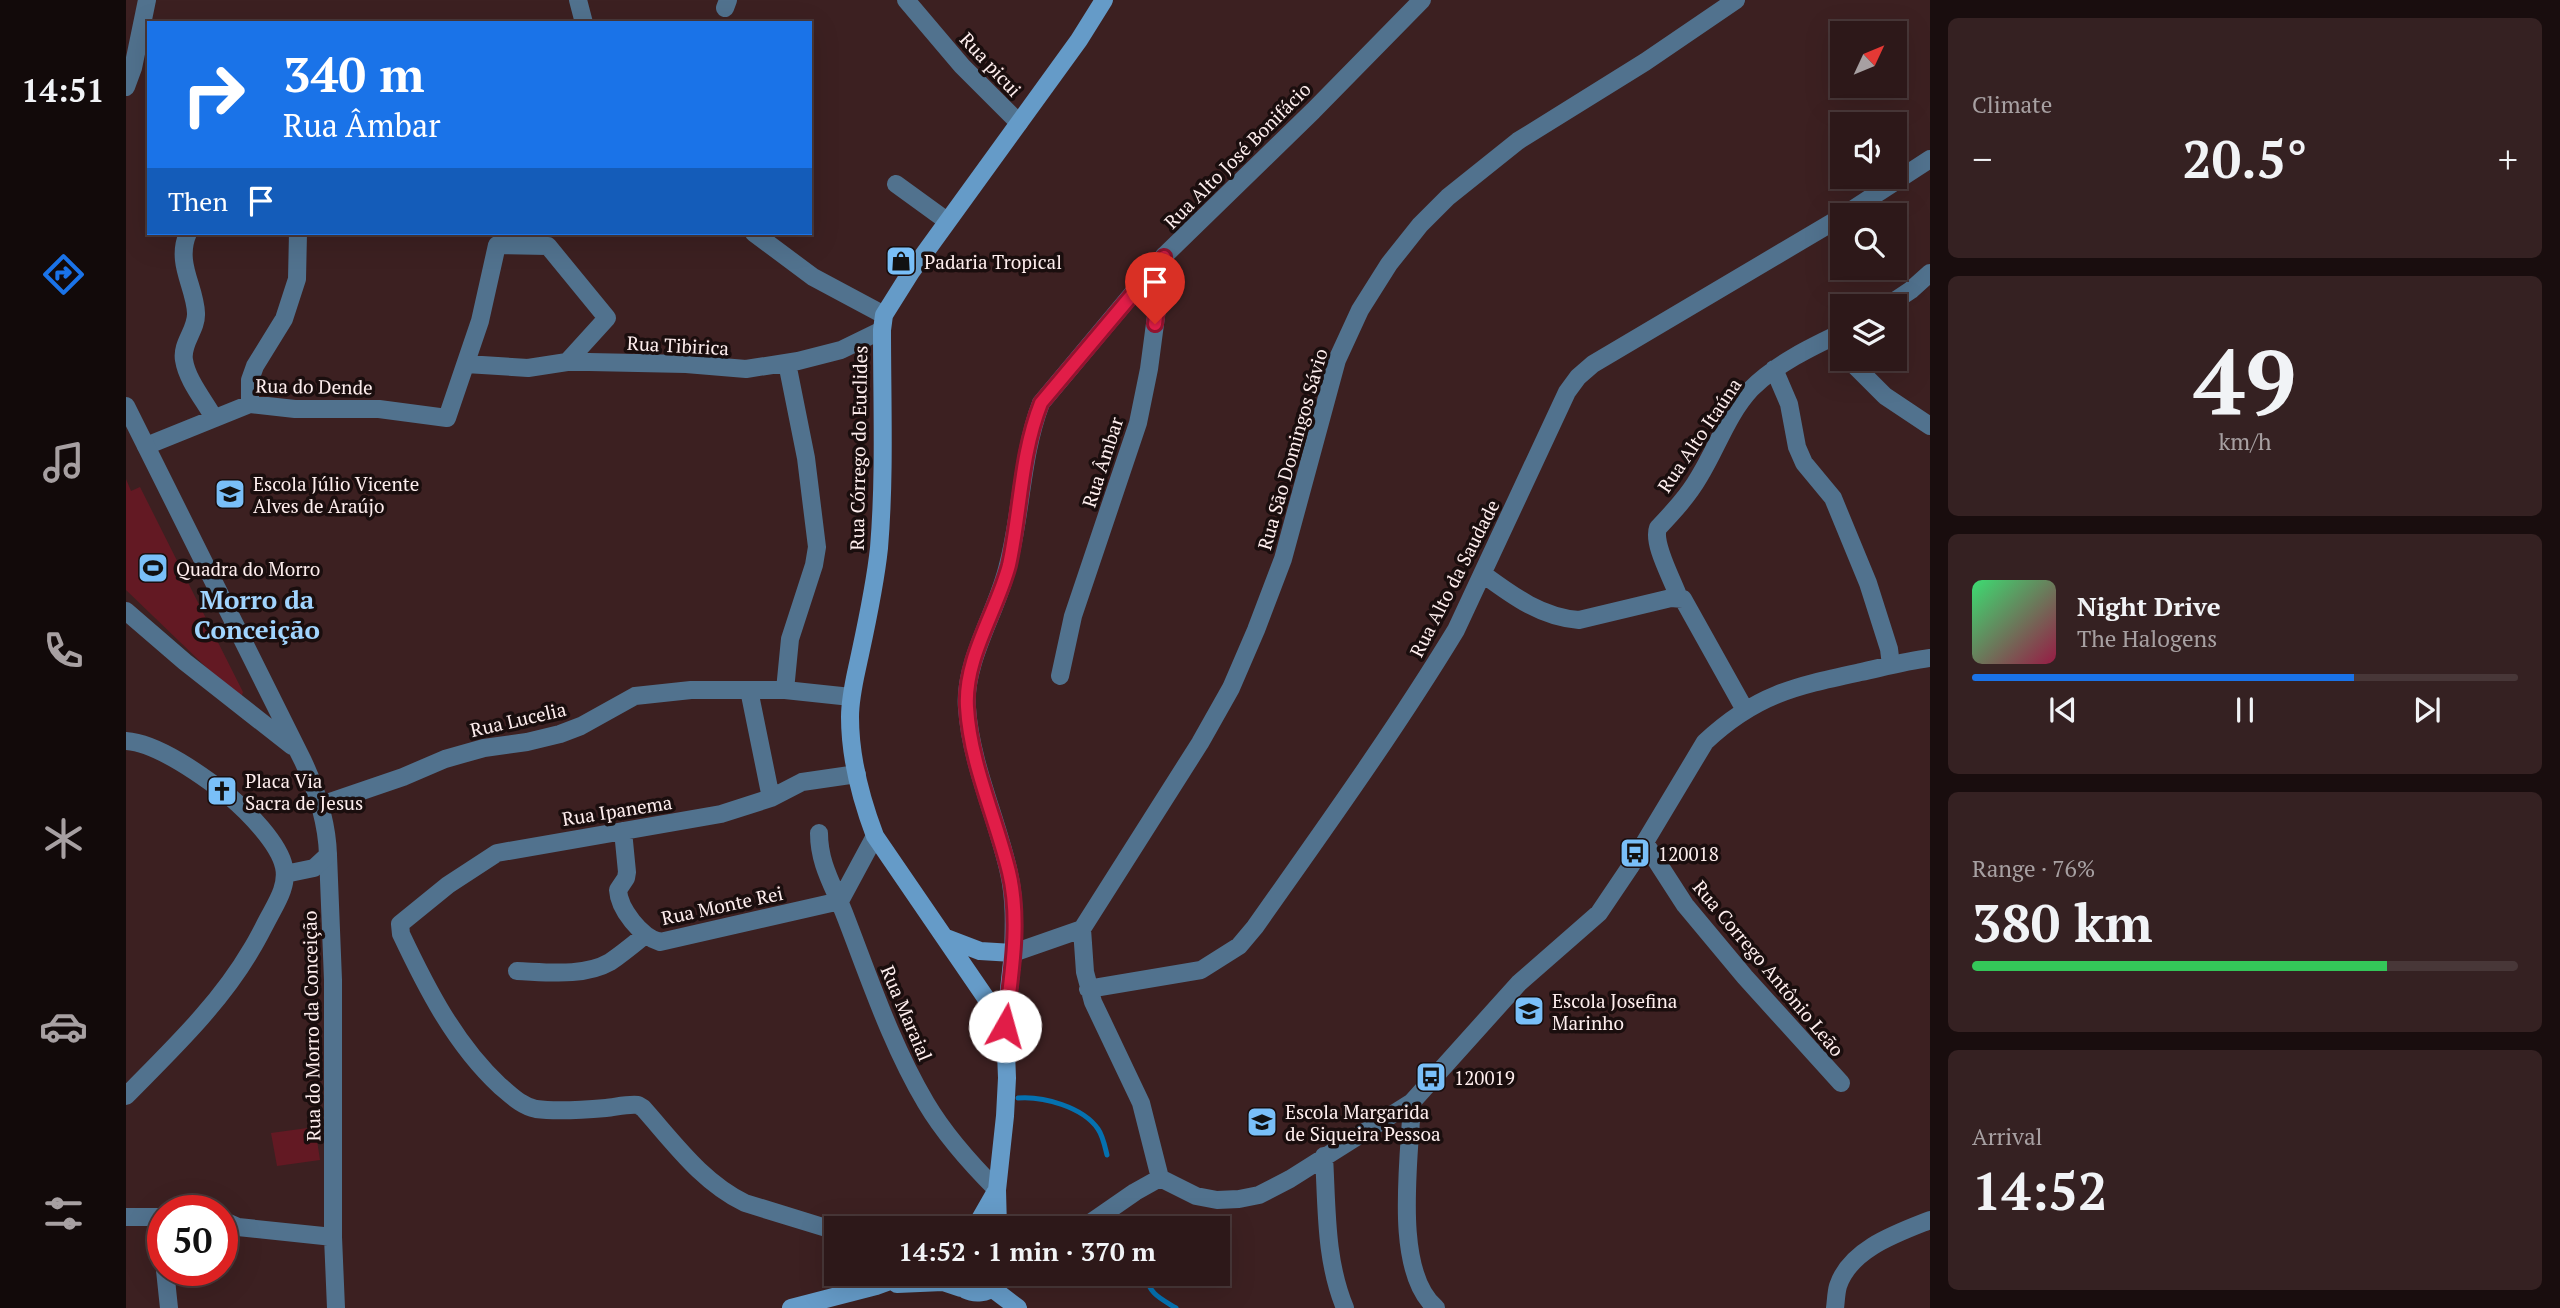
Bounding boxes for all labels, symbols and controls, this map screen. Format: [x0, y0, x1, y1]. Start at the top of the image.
north arrow [1830, 21, 1908, 98]
map controls [1830, 21, 1907, 371]
street label: Rua picui [955, 27, 1027, 101]
text: 340 m [283, 41, 425, 106]
icon: right [168, 49, 259, 140]
text: 14:51 [21, 69, 105, 111]
street label: Rua Alto José Bonifácio [1158, 76, 1316, 234]
text: Climate [1972, 89, 2052, 120]
text: Rua Âmbar [283, 104, 440, 146]
button: sound [1830, 112, 1907, 189]
text: 20.5° [2182, 124, 2308, 193]
text: − [1972, 134, 1992, 184]
text: + [2498, 134, 2518, 184]
icon: arrive [242, 182, 280, 220]
text: Then [168, 184, 228, 218]
button: search [1830, 203, 1907, 280]
shop icon: Padaria Tropical [884, 244, 918, 278]
place label: Padaria Tropical [924, 249, 1062, 274]
icon: directions [39, 250, 88, 299]
pin [1125, 252, 1185, 324]
icon: arrive [1136, 263, 1174, 301]
button: layers [1830, 294, 1907, 371]
text: 49 [2194, 320, 2296, 441]
street label: Rua Tibirica [626, 330, 730, 360]
street label: Rua Córrego do Euclides [844, 345, 872, 551]
street label: Rua São Domingos Sávio [1251, 345, 1333, 553]
street label: Rua do Dende [255, 372, 373, 400]
street label: Rua Alto Itaúna [1651, 373, 1747, 497]
street label: Rua Âmbar [1076, 413, 1129, 510]
text: km/h [2218, 426, 2272, 457]
icon: music [39, 438, 88, 487]
place label: Escola Júlio Vicente Alves de Araújo [253, 471, 419, 518]
school or university icon: Escola Júlio Vicente Alves de Araújo [213, 477, 247, 511]
street label: Rua Alto da Saudade [1403, 495, 1505, 661]
sports icon: Quadra do Morro [136, 551, 170, 585]
place label: Quadra do Morro [176, 556, 320, 581]
district label: Morro da Conceição [194, 582, 320, 646]
text: Night Drive [2077, 589, 2221, 623]
text: The Halogens [2077, 623, 2217, 654]
icon: phone [39, 626, 88, 675]
icon: previous [2044, 691, 2082, 729]
icon: pause [2226, 691, 2264, 729]
icon: next [2408, 691, 2446, 729]
street label: Rua Lucelia [468, 696, 569, 742]
place label: Placa Via Sacra de Jesus [245, 768, 363, 815]
church icon: Placa Via Sacra de Jesus [205, 774, 239, 808]
street label: Rua Ipanema [560, 789, 674, 831]
icon: climate [39, 814, 88, 863]
bus stop icon: 120018 [1618, 836, 1652, 870]
place label: 120018 [1658, 841, 1719, 866]
text: Range · 76% [1972, 853, 2095, 884]
street label: Rua Corrego Antônio Leão [1688, 875, 1850, 1061]
street label: Rua Monte Rei [659, 880, 785, 930]
text: 380 km [1972, 888, 2153, 957]
street label: Rua do Morro da Conceição [296, 910, 326, 1142]
street label: Rua Maraial [876, 962, 938, 1064]
place label: Escola Josefina Marinho [1552, 988, 1678, 1035]
position arrow [968, 989, 1042, 1063]
school or university icon: Escola Josefina Marinho [1512, 994, 1546, 1028]
icon: car [39, 1002, 88, 1051]
bus stop icon: 120019 [1414, 1060, 1448, 1094]
place label: 120019 [1454, 1065, 1515, 1090]
place label: Escola Margarida de Siqueira Pessoa [1285, 1099, 1441, 1146]
school or university icon: Escola Margarida de Siqueira Pessoa [1245, 1105, 1279, 1139]
text: Arrival [1972, 1121, 2043, 1152]
text: 14:52 [1972, 1156, 2107, 1225]
icon: filters [39, 1189, 88, 1238]
speed limit sign: 50 [147, 1195, 238, 1286]
text: 14:52 · 1 min · 370 m [898, 1234, 1156, 1268]

